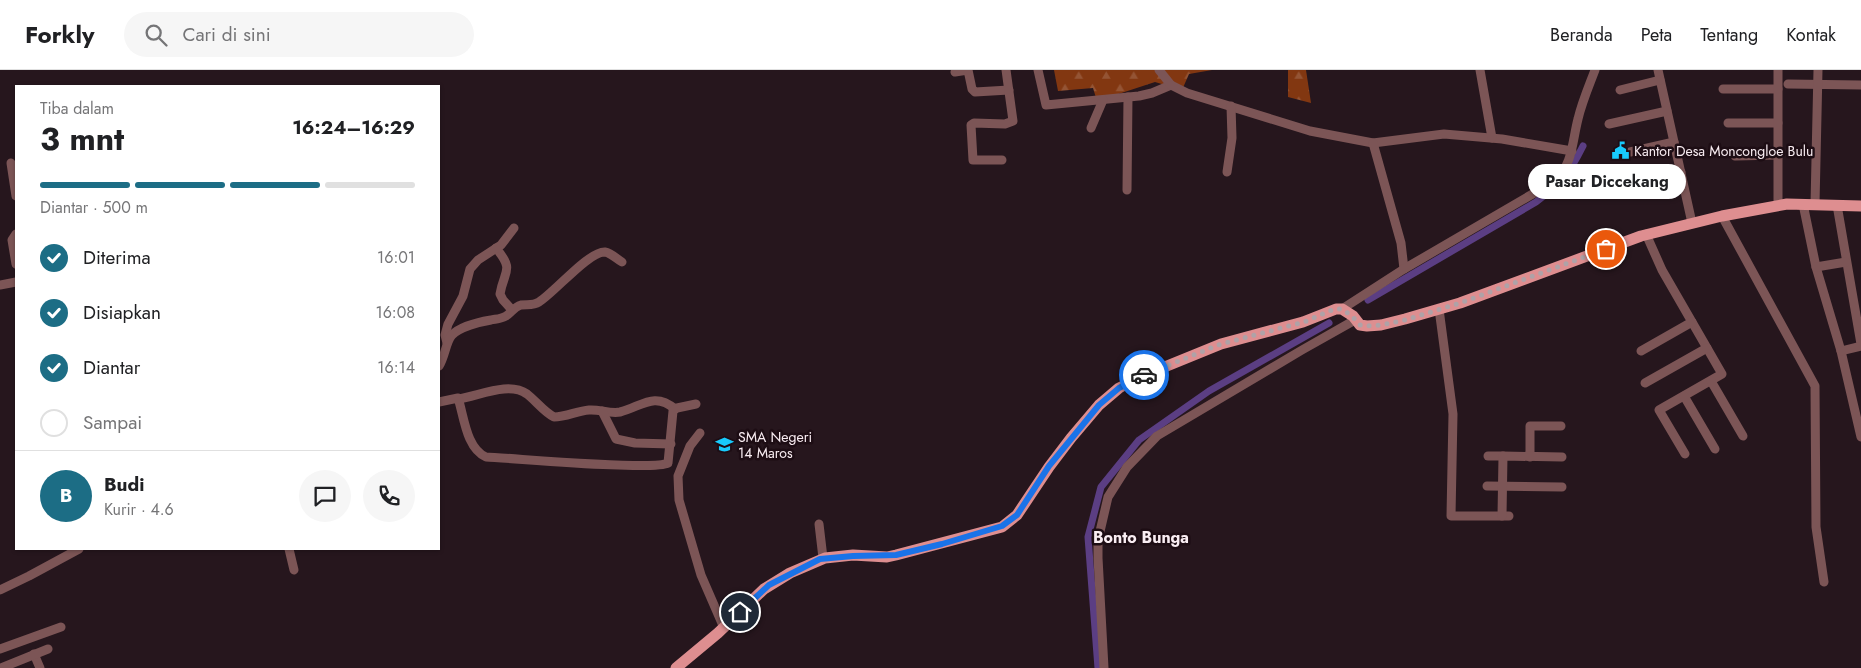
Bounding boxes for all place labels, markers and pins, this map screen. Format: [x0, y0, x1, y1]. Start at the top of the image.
public building icon: Kantor Desa Moncongloe Bulu [1610, 141, 1630, 161]
place label: Kantor Desa Moncongloe Bulu [1634, 141, 1813, 161]
callout: Pasar Diccekang [1527, 164, 1685, 199]
pin [1585, 228, 1627, 270]
place label: SMA Negeri 14 Maros [738, 427, 812, 463]
school or university icon: SMA Negeri 14 Maros [714, 435, 734, 455]
pin [719, 591, 761, 633]

